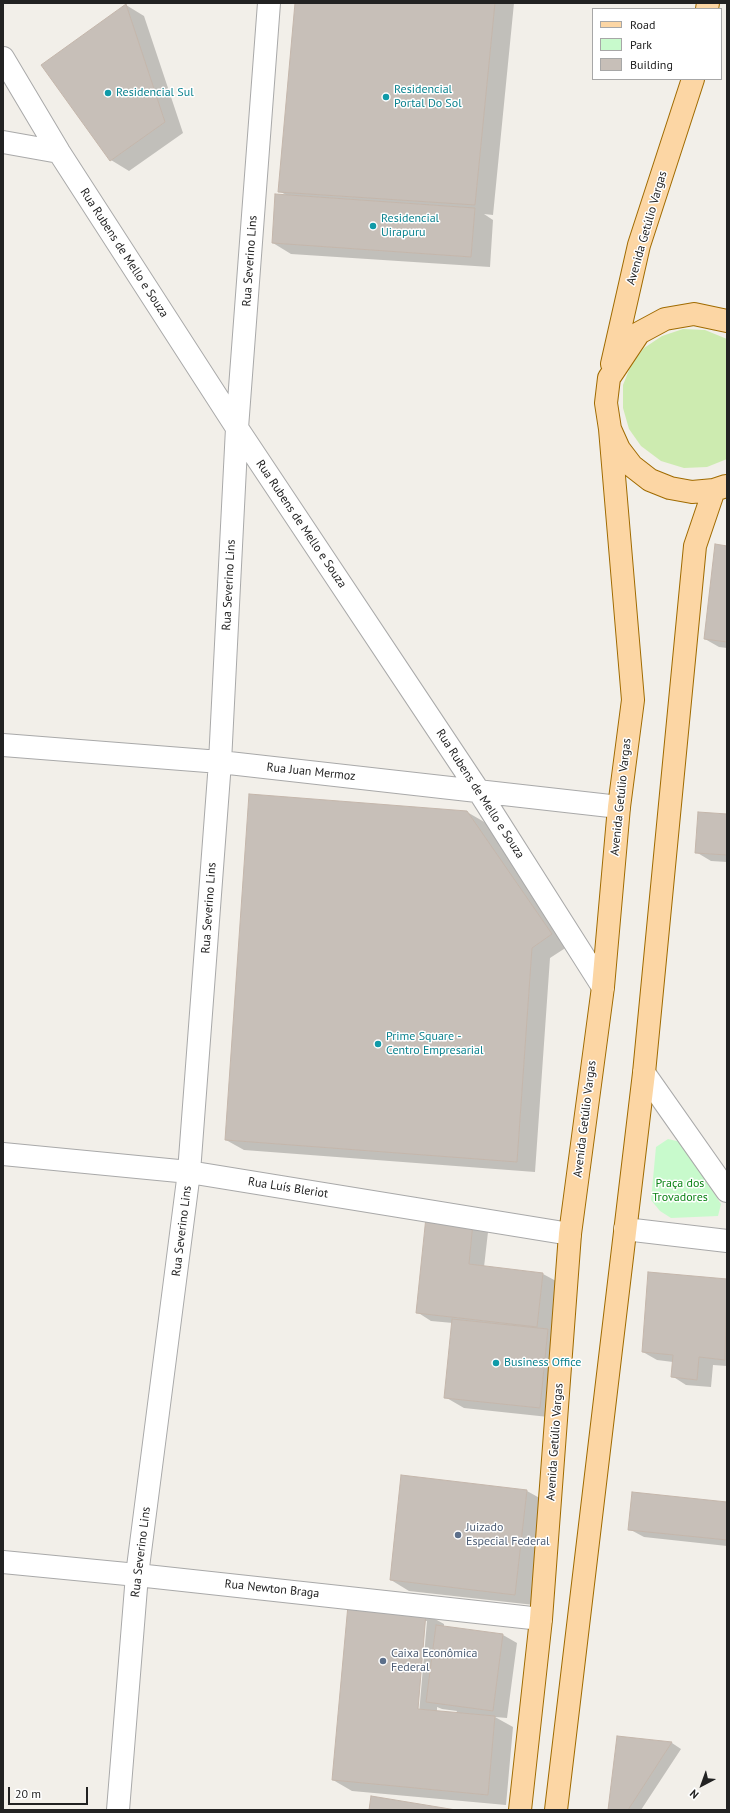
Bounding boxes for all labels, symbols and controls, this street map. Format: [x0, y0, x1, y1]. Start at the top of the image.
legend [592, 8, 722, 80]
text: Road [630, 17, 655, 32]
text: Park [630, 37, 652, 52]
text: Building [630, 57, 673, 72]
place label: Residencial Portal Do Sol [394, 83, 462, 111]
place label: Residencial Sul [116, 86, 194, 100]
marker: Residencial Sul [103, 88, 113, 98]
marker: Residencial Portal Do Sol [381, 92, 391, 102]
street label: Avenida Getúlio Vargas [624, 169, 670, 287]
street label: Rua Rubens de Mello e Souza [77, 186, 171, 320]
place label: Residencial Uirapuru [381, 212, 439, 240]
street label: Rua Severino Lins [240, 215, 260, 307]
marker: Residencial Uirapuru [368, 221, 378, 231]
street label: Rua Rubens de Mello e Souza [253, 457, 349, 591]
street label: Rua Severino Lins [219, 539, 239, 631]
street label: Rua Rubens de Mello e Souza [433, 727, 527, 861]
street label: Avenida Getúlio Vargas [608, 738, 634, 856]
street label: Rua Juan Mermoz [266, 760, 356, 784]
street label: Rua Severino Lins [199, 862, 219, 954]
place label: Prime Square - Centro Empresarial [386, 1030, 483, 1058]
marker: Prime Square - Centro Empresarial [373, 1039, 383, 1049]
street label: Avenida Getúlio Vargas [571, 1060, 599, 1178]
street label: Rua Luís Bleriot [247, 1175, 329, 1201]
park label: Praça dos Trovadores [652, 1177, 708, 1205]
street label: Rua Severino Lins [169, 1185, 195, 1277]
place label: Business Office [504, 1356, 581, 1370]
marker: Business Office [491, 1358, 501, 1368]
street label: Avenida Getúlio Vargas [544, 1383, 566, 1501]
street label: Rua Severino Lins [128, 1506, 154, 1598]
place label: Juizado Especial Federal [466, 1521, 550, 1549]
marker: Juizado Especial Federal [453, 1530, 463, 1540]
street label: Rua Newton Braga [224, 1577, 320, 1601]
place label: Caixa Econômica Federal [391, 1647, 477, 1675]
marker: Caixa Econômica Federal [378, 1656, 388, 1666]
north arrow [682, 1765, 722, 1805]
scale bar [10, 1779, 90, 1805]
text: 20 m [15, 1786, 41, 1801]
text: N [687, 1786, 701, 1802]

